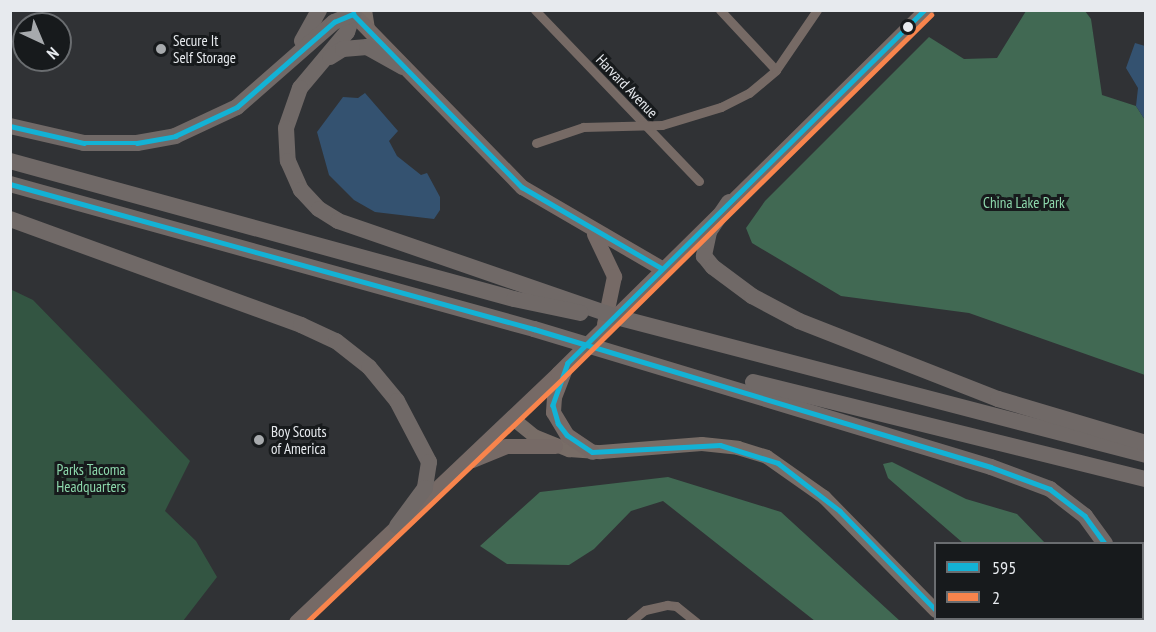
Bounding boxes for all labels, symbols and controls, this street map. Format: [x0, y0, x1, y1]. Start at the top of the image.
north arrow [12, 12, 72, 72]
unlabelled marker [902, 21, 914, 33]
place label: Secure It Self Storage [173, 31, 236, 66]
marker: Secure It Self Storage [154, 42, 168, 56]
text: N [43, 43, 63, 64]
street label: Harvard Avenue [592, 50, 662, 122]
park label: China Lake Park [983, 194, 1065, 212]
place label: Boy Scouts of America [271, 422, 327, 457]
marker: Boy Scouts of America [252, 433, 266, 447]
park label: Parks Tacoma Headquarters [56, 460, 126, 495]
legend [934, 542, 1144, 620]
text: 595 [992, 556, 1016, 579]
text: 2 [992, 586, 1000, 609]

